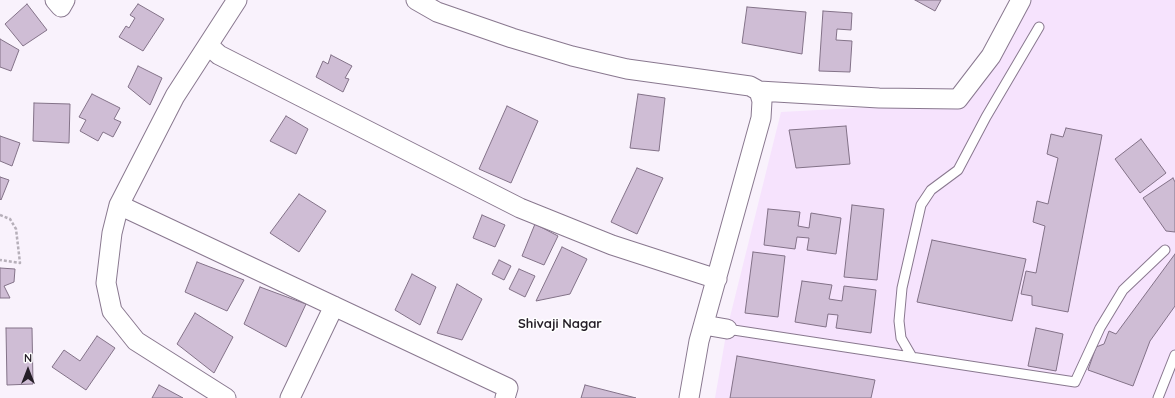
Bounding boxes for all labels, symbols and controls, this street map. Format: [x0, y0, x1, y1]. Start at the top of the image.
district label: Shivaji Nagar [518, 316, 602, 332]
north arrow [8, 350, 48, 390]
text: N [24, 351, 32, 365]

